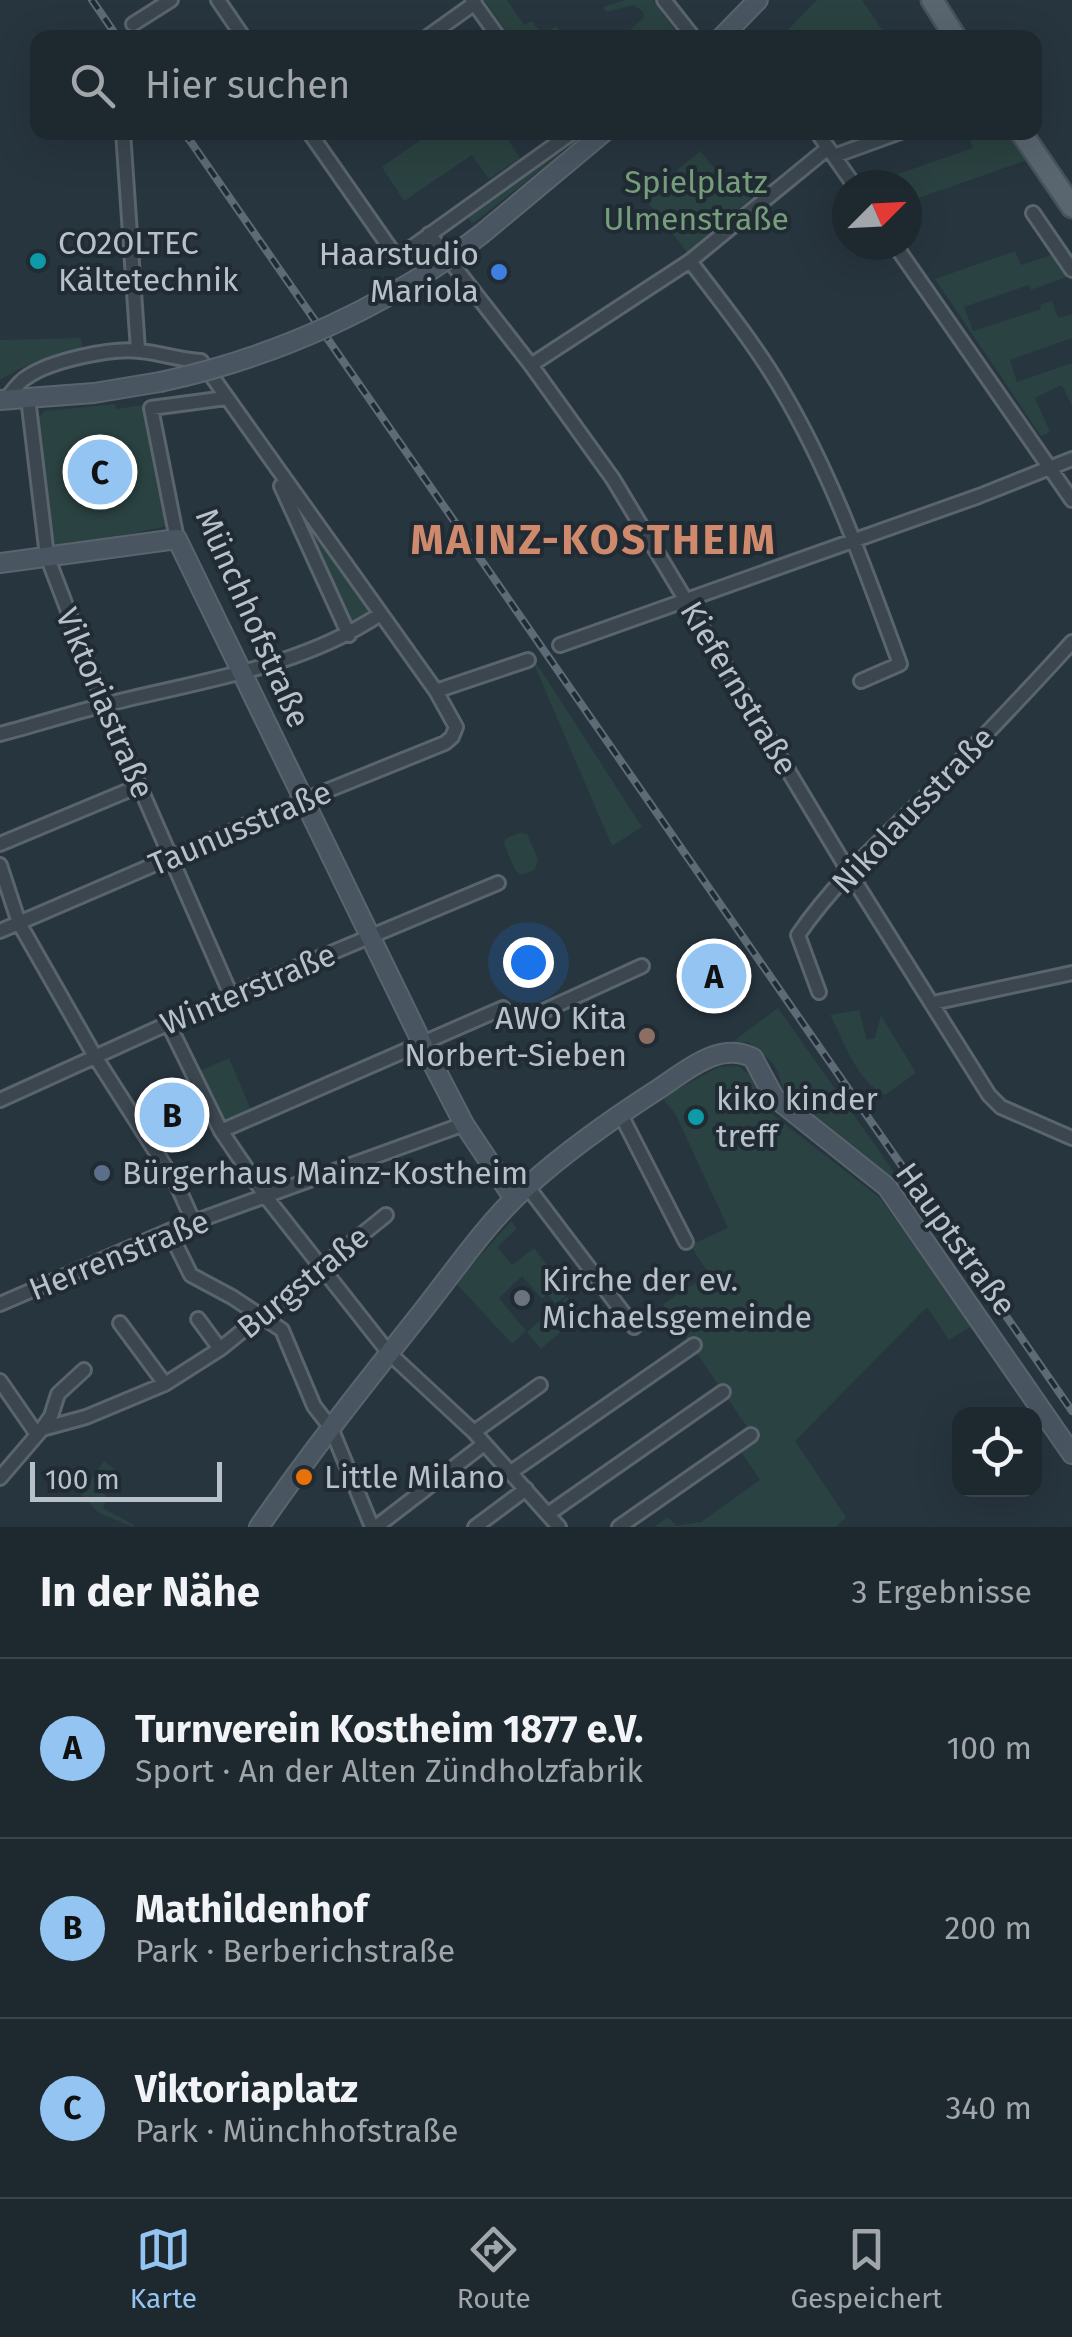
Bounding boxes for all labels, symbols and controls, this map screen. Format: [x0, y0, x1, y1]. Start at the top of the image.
search box [30, 30, 1042, 140]
icon: search [65, 58, 120, 113]
text: Hier suchen [145, 62, 350, 108]
park label: Spielplatz Ulmenstraße [603, 163, 789, 238]
north arrow [832, 170, 922, 260]
place label: CO2OLTEC Kältetechnik [58, 224, 239, 299]
place label: Haarstudio Mariola [319, 235, 479, 310]
marker: CO2OLTEC Kältetechnik [27, 250, 49, 272]
marker: Haarstudio Mariola [488, 261, 510, 283]
pin: C [68, 434, 132, 510]
street label: Münchhofstraße [188, 503, 318, 733]
district label: MAINZ-KOSTHEIM [411, 515, 777, 565]
street label: Kiefernstraße [672, 594, 806, 782]
street label: Viktoriastraße [48, 602, 162, 804]
street label: Nikolausstraße [824, 719, 1002, 901]
street label: Taunusstraße [143, 773, 337, 883]
street label: Winterstraße [155, 935, 341, 1043]
your location [503, 937, 554, 988]
pin: A [682, 938, 746, 1014]
place label: AWO Kita Norbert-Sieben [404, 999, 627, 1074]
marker: AWO Kita Norbert-Sieben [636, 1025, 658, 1047]
pin: B [140, 1078, 204, 1152]
place label: kiko kinder treff [716, 1080, 878, 1155]
marker: kiko kinder treff [685, 1106, 707, 1128]
place label: Bürgerhaus Mainz-Kostheim [122, 1154, 528, 1192]
street label: Hauptstraße [888, 1155, 1024, 1323]
marker: Bürgerhaus Mainz-Kostheim [91, 1162, 113, 1184]
street label: Herrenstraße [23, 1202, 215, 1308]
street label: Burgstraße [230, 1218, 376, 1346]
place label: Kirche der ev. Michaelsgemeinde [542, 1261, 812, 1336]
marker: Kirche der ev. Michaelsgemeinde [511, 1287, 533, 1309]
map controls [952, 1407, 1042, 1497]
button: locate [952, 1407, 1042, 1497]
scale bar [30, 1457, 222, 1502]
place label: Little Milano [324, 1458, 505, 1496]
text: 100 m [45, 1463, 120, 1496]
marker: Little Milano [293, 1466, 315, 1488]
text: In der Nähe [40, 1567, 260, 1617]
text: 3 Ergebnisse [852, 1573, 1032, 1611]
text: Turnverein Kostheim 1877 e.V. [135, 1706, 643, 1752]
text: A [63, 1729, 82, 1767]
text: 100 m [947, 1729, 1032, 1767]
text: Sport · An der Alten Zündholzfabrik [135, 1752, 643, 1790]
text: Mathildenhof [135, 1886, 367, 1932]
text: B [63, 1909, 82, 1947]
text: 200 m [945, 1909, 1032, 1947]
text: Park · Berberichstraße [135, 1932, 455, 1970]
text: Viktoriaplatz [135, 2066, 358, 2112]
text: C [63, 2089, 82, 2127]
text: 340 m [945, 2089, 1032, 2127]
text: Park · Münchhofstraße [135, 2112, 459, 2150]
tab: Karte [130, 2222, 197, 2315]
tab: Route [457, 2222, 531, 2315]
tab: Gespeichert [790, 2222, 942, 2315]

